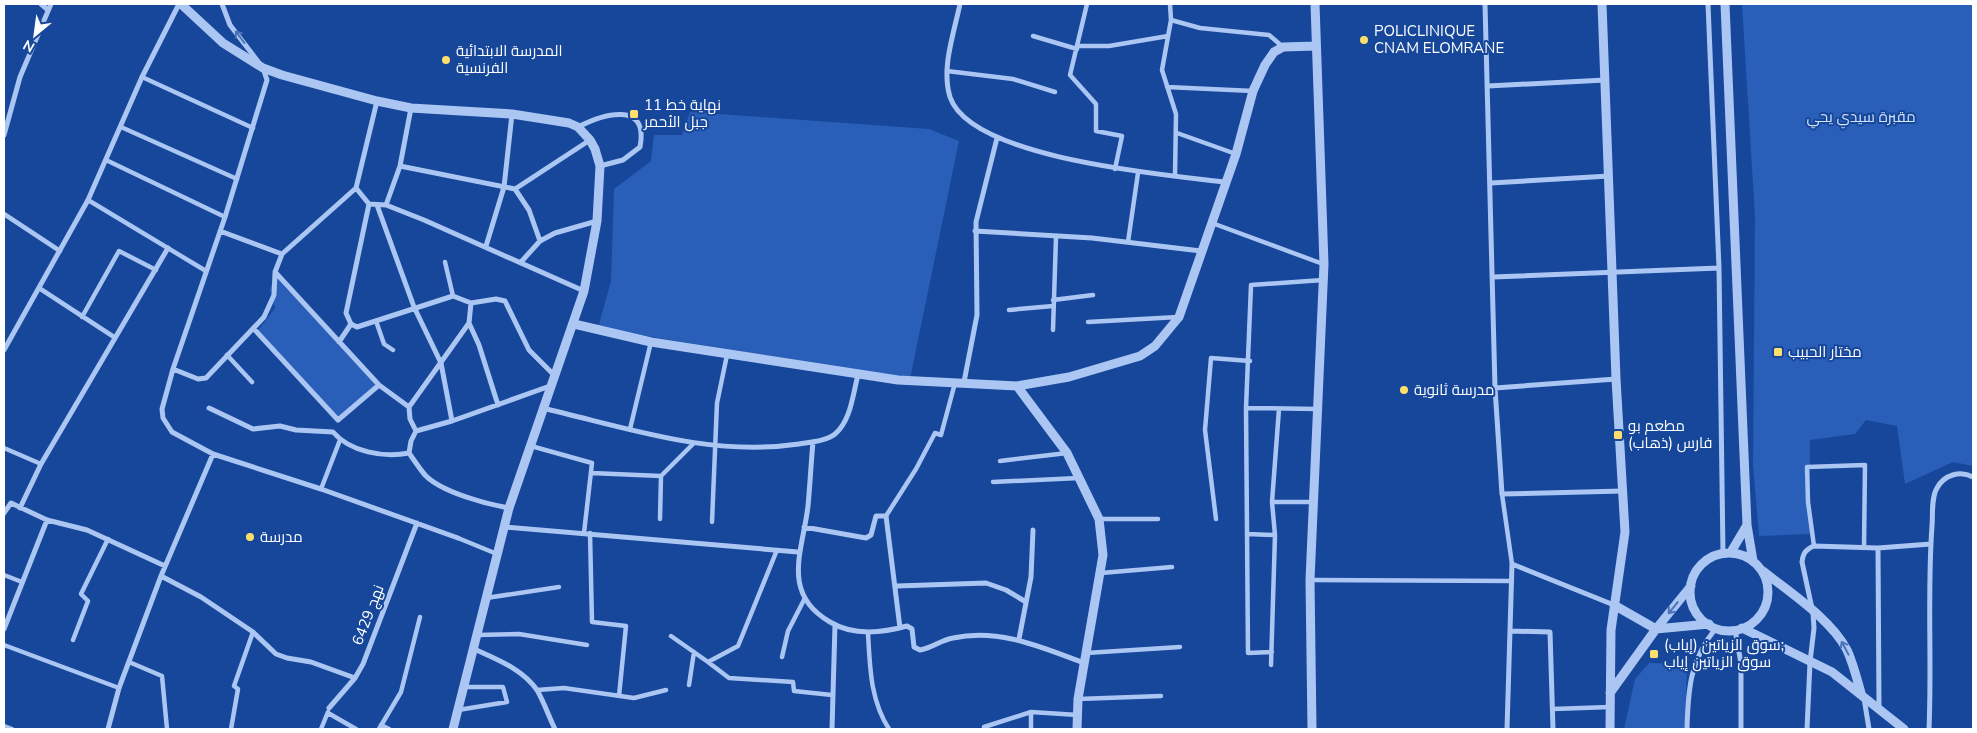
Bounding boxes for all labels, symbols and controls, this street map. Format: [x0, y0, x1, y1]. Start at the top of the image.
north arrow [10, 10, 60, 60]
place label: POLICLINIQUE CNAM ELOMRANE [1374, 21, 1504, 58]
one-way arrow [235, 30, 245, 44]
marker: POLICLINIQUE CNAM ELOMRANE [1358, 34, 1370, 46]
text: N [20, 35, 38, 57]
place label: المدرسة الابتدائية الفرنسية [456, 41, 562, 78]
marker: المدرسة الابتدائية الفرنسية [440, 54, 452, 66]
place label: نهاية خط 11 جبل الأحمر [643, 95, 721, 132]
park label: مقبرة سيدي يحي [1806, 107, 1916, 129]
marker: نهاية خط 11 جبل الأحمر [628, 108, 640, 120]
place label: مختار الحبيب [1788, 342, 1862, 362]
marker: مختار الحبيب [1772, 346, 1784, 358]
place label: مدرسة ثانوية [1414, 380, 1494, 400]
marker: مدرسة ثانوية [1398, 384, 1410, 396]
place label: مطعم بو فارس (ذهاب) [1628, 416, 1712, 453]
marker: مطعم بو فارس (ذهاب) [1612, 429, 1624, 441]
place label: مدرسة [260, 527, 303, 547]
marker: مدرسة [244, 531, 256, 543]
street label: نهج 6429 [347, 582, 390, 648]
one-way arrow [1668, 601, 1679, 614]
place label: سوق الزياتين (إياب); سوق الزياتين إياب [1664, 635, 1784, 672]
one-way arrow [1840, 641, 1849, 656]
marker: سوق الزياتين (إياب); سوق الزياتين إياب [1648, 648, 1660, 660]

